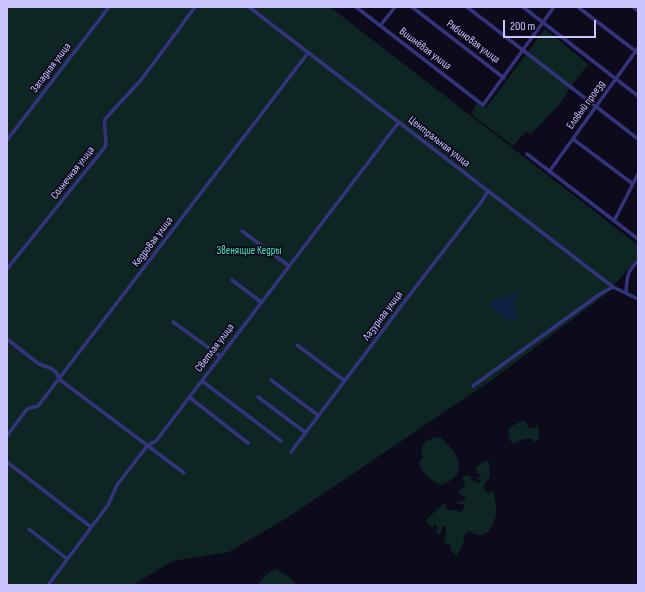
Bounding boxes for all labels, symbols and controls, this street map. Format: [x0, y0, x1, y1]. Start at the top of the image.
scale bar [505, 12, 598, 38]
street label: Рябиновая улица [444, 18, 502, 66]
text: 200 m [510, 19, 535, 34]
street label: Вишнёвая улица [396, 25, 454, 73]
street label: Западная улица [28, 40, 74, 96]
street label: Еловый проезд [564, 78, 608, 132]
street label: Центральная улица [405, 114, 473, 170]
street label: Солнечная улица [48, 144, 98, 202]
street label: Кедровая улица [130, 214, 176, 270]
park label: Звенящие Кедры [216, 244, 282, 258]
street label: Лазурная улица [360, 289, 406, 343]
street label: Светлая улица [193, 321, 237, 375]

